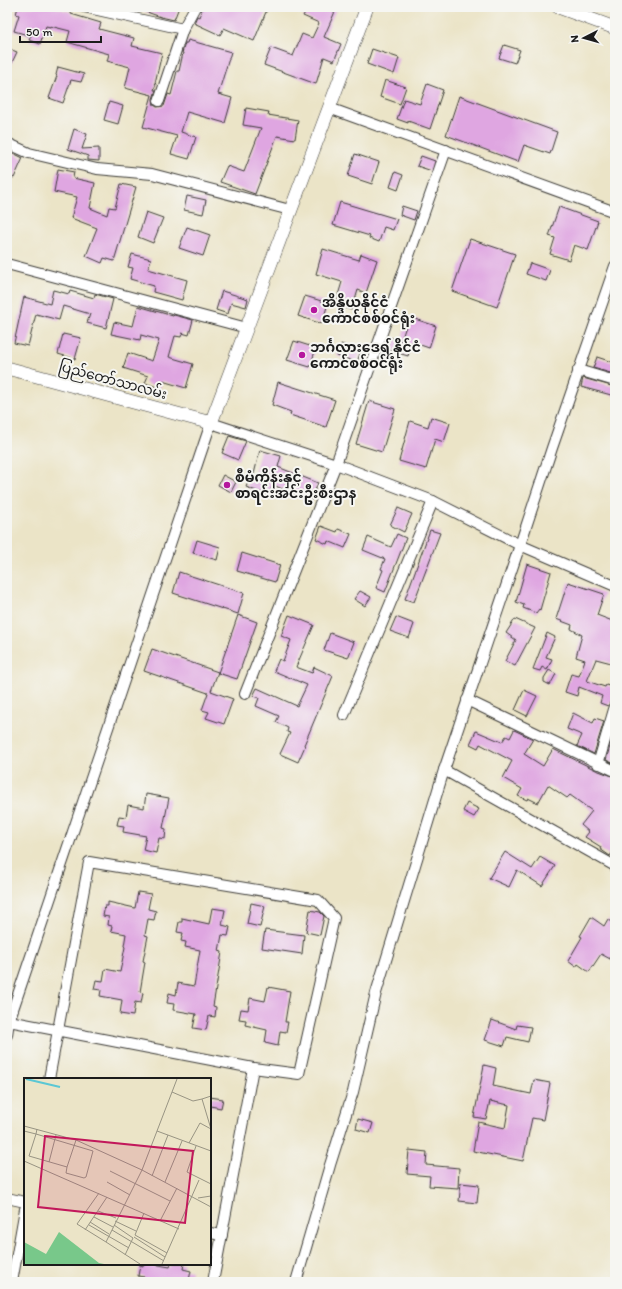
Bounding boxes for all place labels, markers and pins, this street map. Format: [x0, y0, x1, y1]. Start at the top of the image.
place label: အိန္ဒိယနိုင်ငံ ကောင်စစ်ဝင်ရုံး [322, 292, 415, 330]
marker: အိန္ဒိယနိုင်ငံ ကောင်စစ်ဝင်ရုံး [309, 305, 319, 315]
place label: ဘင်္ဂလားဒေရှ့်နိုင်ငံ ကောင်စစ်ဝင်ရုံး [310, 337, 421, 375]
marker: ဘင်္ဂလားဒေရှ့်နိုင်ငံ ကောင်စစ်ဝင်ရုံး [297, 350, 307, 360]
place label: စီမံကိန်းနှင့် စာရင်းအင်းဦးစီးဌာန [235, 467, 356, 505]
marker: စီမံကိန်းနှင့် စာရင်းအင်းဦးစီးဌာန [222, 480, 232, 490]

